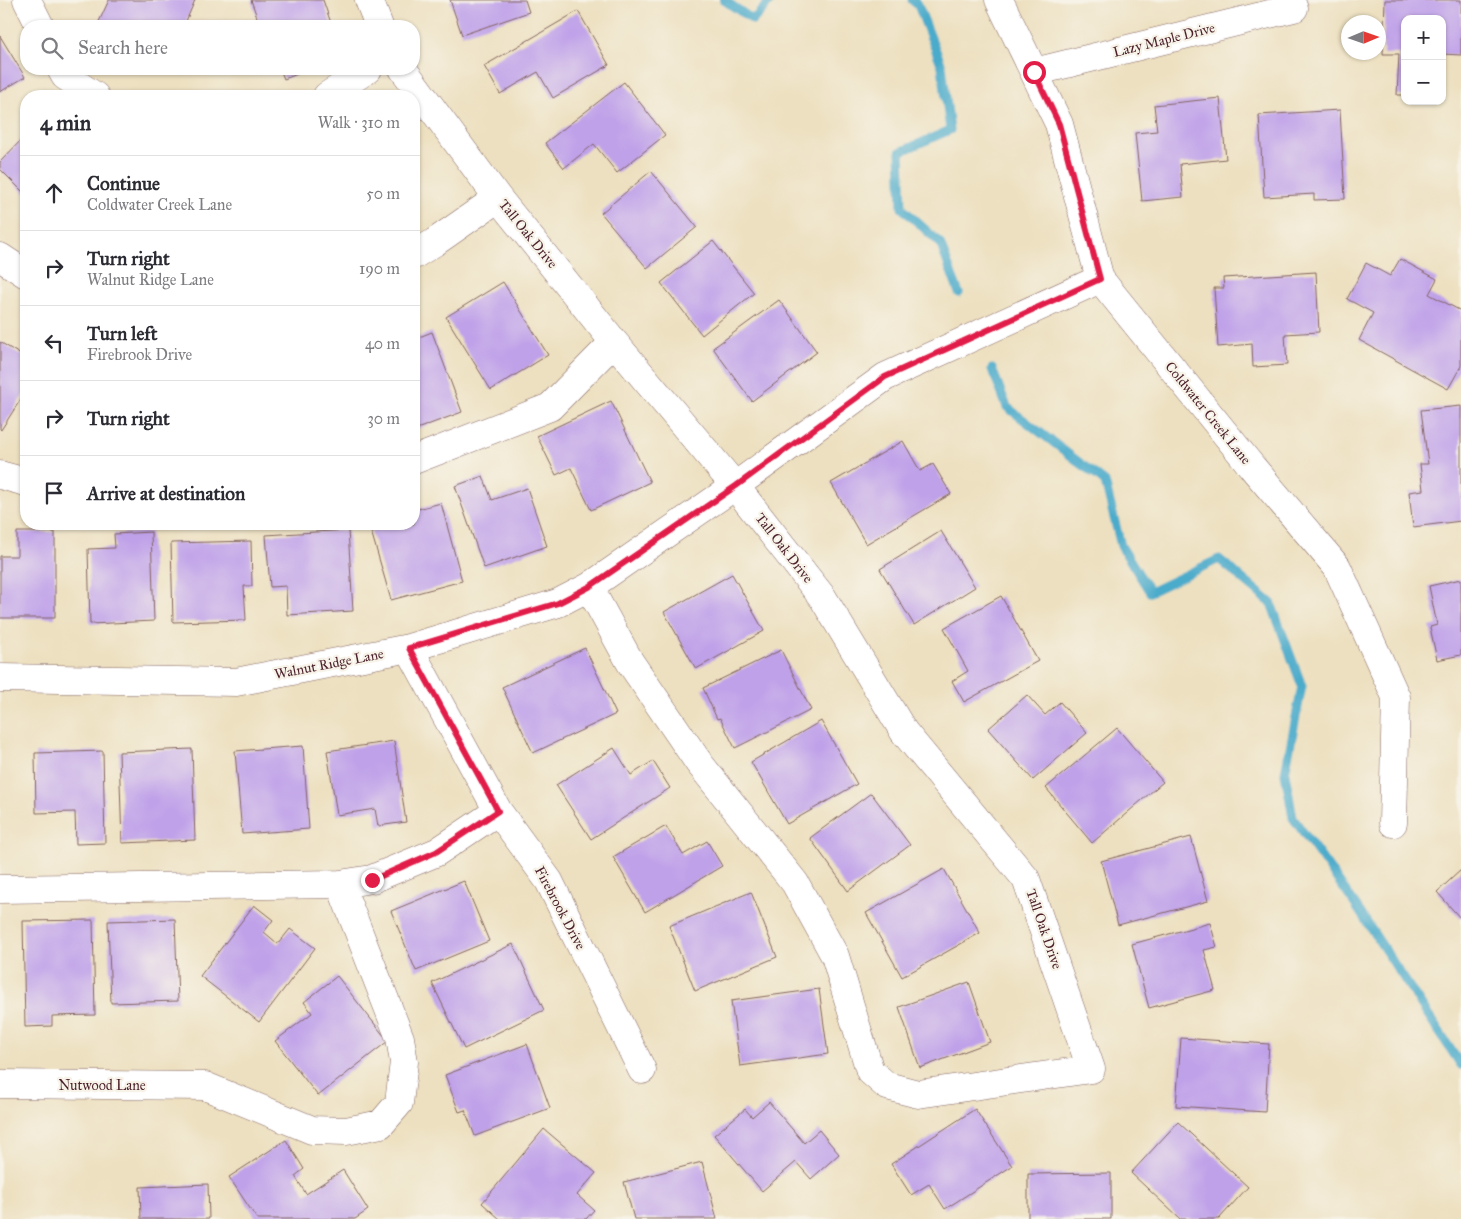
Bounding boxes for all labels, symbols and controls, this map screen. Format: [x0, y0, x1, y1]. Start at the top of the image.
north arrow [1341, 15, 1386, 60]
map controls [1401, 15, 1446, 105]
button: + [1401, 15, 1446, 60]
street label: Lazy Maple Drive [1111, 19, 1217, 61]
search box [20, 20, 420, 75]
icon: search [38, 34, 66, 62]
text: Search here [78, 36, 168, 59]
button: − [1401, 60, 1446, 105]
route start [1023, 61, 1046, 84]
text: 4 min [40, 110, 91, 136]
text: Walk · 310 m [318, 113, 400, 132]
text: Continue [87, 172, 160, 195]
icon: ahead [40, 179, 68, 207]
text: 50 m [366, 184, 400, 203]
text: Coldwater Creek Lane [87, 195, 232, 214]
street label: Tall Oak Drive [495, 196, 561, 272]
text: Turn right [87, 247, 170, 270]
icon: right [40, 254, 68, 282]
text: 190 m [359, 259, 400, 278]
text: Walnut Ridge Lane [87, 270, 214, 289]
text: Turn left [87, 322, 157, 345]
icon: left [40, 329, 68, 357]
text: 40 m [365, 334, 400, 353]
text: Firebrook Drive [87, 345, 192, 364]
street label: Coldwater Creek Lane [1161, 358, 1255, 468]
icon: right [40, 404, 68, 432]
text: Turn right [87, 407, 170, 430]
text: 30 m [367, 409, 400, 428]
icon: arrive [40, 479, 68, 507]
text: Arrive at destination [87, 482, 245, 505]
street label: Tall Oak Drive [752, 510, 817, 586]
street label: Walnut Ridge Lane [273, 645, 385, 683]
street label: Firebrook Drive [531, 863, 589, 953]
route end [361, 869, 384, 892]
street label: Tall Oak Drive [1022, 887, 1066, 971]
street label: Nutwood Lane [58, 1077, 146, 1094]

